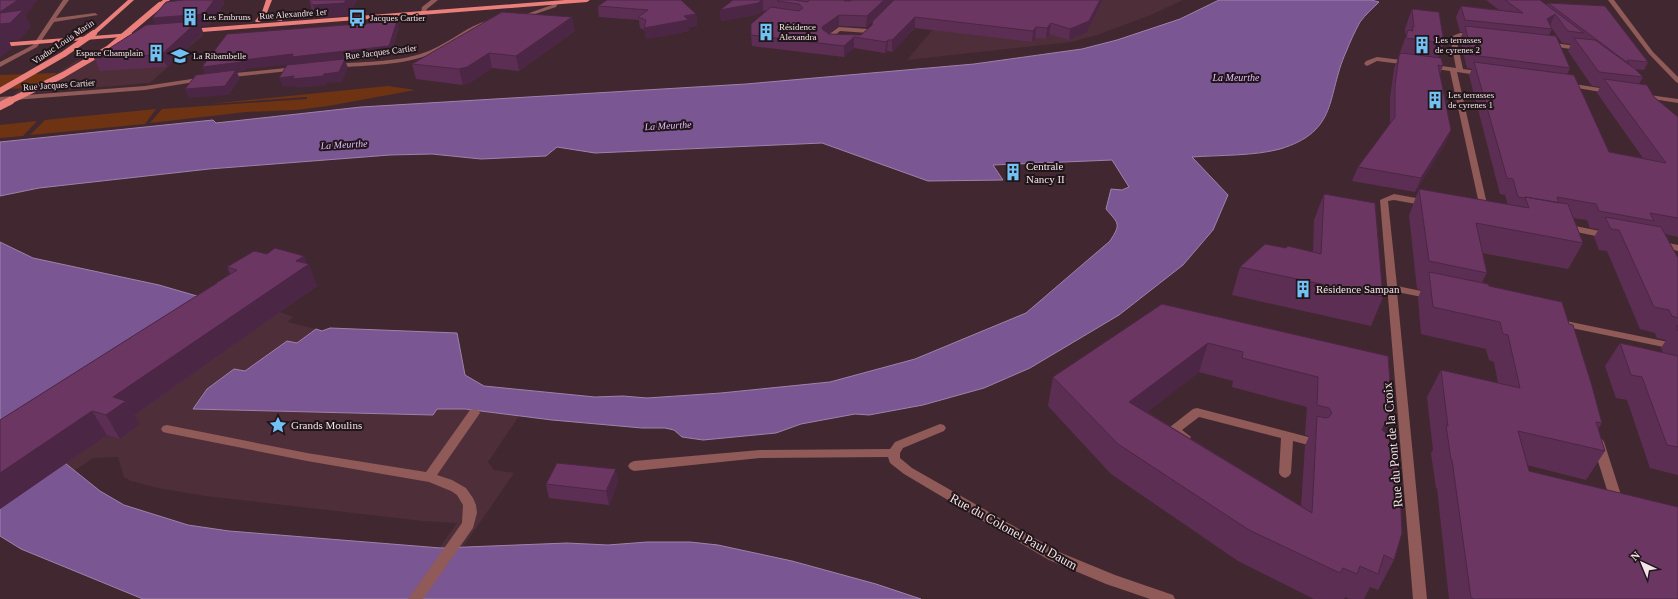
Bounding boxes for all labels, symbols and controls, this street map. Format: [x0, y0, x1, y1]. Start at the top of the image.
building icon: Les Embruns [180, 7, 200, 27]
street label: Rue Alexandre 1er [259, 7, 327, 21]
bus stop icon: Jacques Cartier [347, 8, 367, 28]
place label: Les Embruns [203, 12, 251, 22]
place label: Jacques Cartier [370, 13, 425, 23]
street label: Viaduc Louis Marin [30, 17, 96, 66]
building icon: Résidence Alexandra [756, 22, 776, 42]
place label: Résidence Alexandra [779, 22, 816, 42]
building icon: Les terrasses de cyrenes 2 [1412, 35, 1432, 55]
place label: Les terrasses de cyrenes 2 [1435, 35, 1482, 55]
building icon: Espace Champlain [146, 43, 166, 63]
street label: Rue Jacques Cartier [345, 43, 417, 61]
school or university icon: La Ribambelle [170, 46, 190, 66]
place label: Espace Champlain [76, 48, 143, 58]
place label: La Ribambelle [193, 51, 246, 61]
water label: La Meurthe [1212, 72, 1260, 83]
street label: Rue Jacques Cartier [23, 78, 95, 92]
building icon: Les terrasses de cyrenes 1 [1425, 90, 1445, 110]
place label: Les terrasses de cyrenes 1 [1448, 90, 1495, 110]
water label: La Meurthe [643, 119, 692, 132]
water label: La Meurthe [319, 138, 368, 151]
place label: Centrale Nancy II [1026, 160, 1065, 185]
building icon: Centrale Nancy II [1003, 162, 1023, 182]
building icon: Résidence Sampan [1293, 279, 1313, 299]
place label: Résidence Sampan [1316, 283, 1400, 295]
street label: Rue du Pont de la Croix [1380, 381, 1405, 508]
place icon: Grands Moulins [268, 415, 288, 435]
place label: Grands Moulins [291, 419, 362, 431]
street label: Rue du Colonel Paul Daum [948, 490, 1080, 573]
north arrow [1622, 543, 1662, 583]
text: N [1628, 549, 1642, 563]

